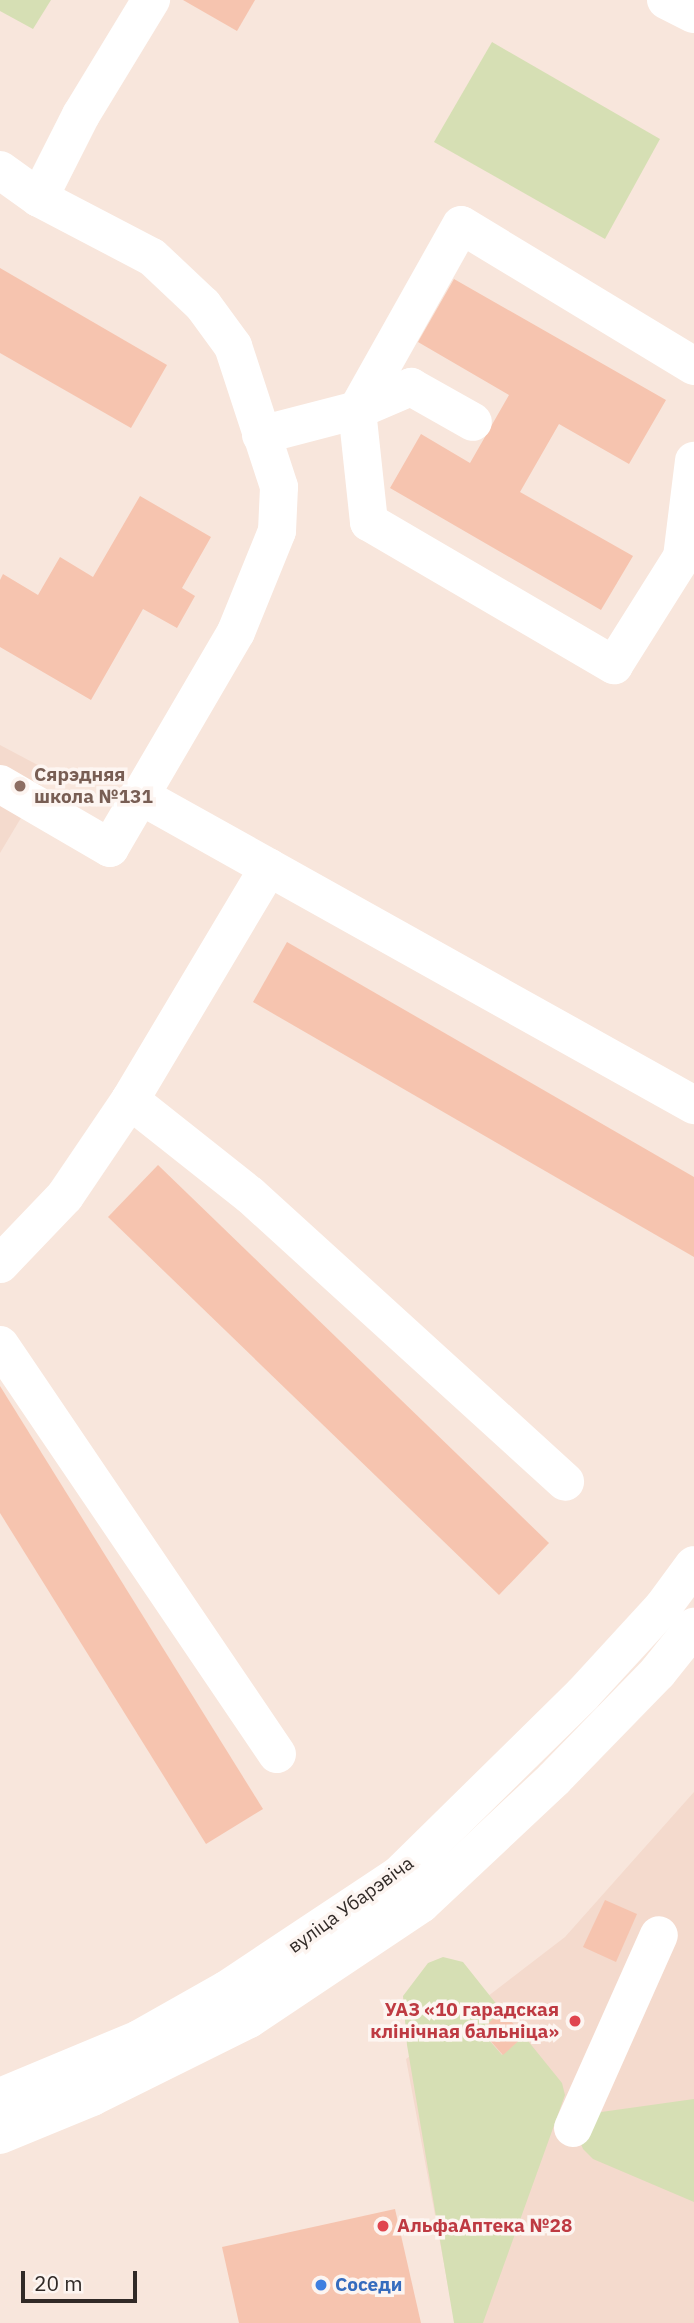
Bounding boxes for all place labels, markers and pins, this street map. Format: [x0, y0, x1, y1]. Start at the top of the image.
place label: Сярэдняя школа №131 [34, 764, 153, 808]
marker: Сярэдняя школа №131 [12, 778, 28, 794]
place label: УАЗ «10 гарадская клінічная бальніца» [370, 1999, 559, 2043]
marker: УАЗ «10 гарадская клінічная бальніца» [565, 2011, 585, 2031]
place label: АльфаАптека №28 [397, 2215, 572, 2237]
marker: АльфаАптека №28 [375, 2218, 391, 2234]
place label: Соседи [335, 2274, 402, 2296]
marker: Соседи [313, 2277, 329, 2293]

